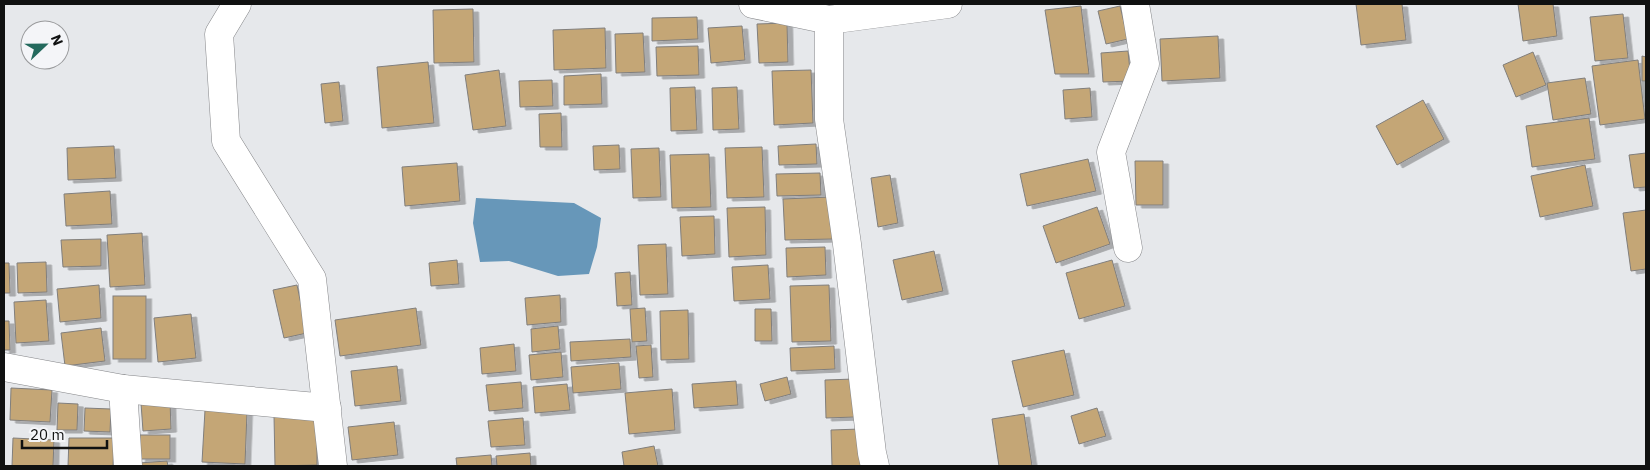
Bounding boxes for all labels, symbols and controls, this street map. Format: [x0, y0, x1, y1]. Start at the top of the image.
north arrow [20, 20, 70, 70]
text: N [47, 32, 67, 48]
scale bar [22, 418, 108, 450]
text: 20 m [30, 425, 65, 444]

